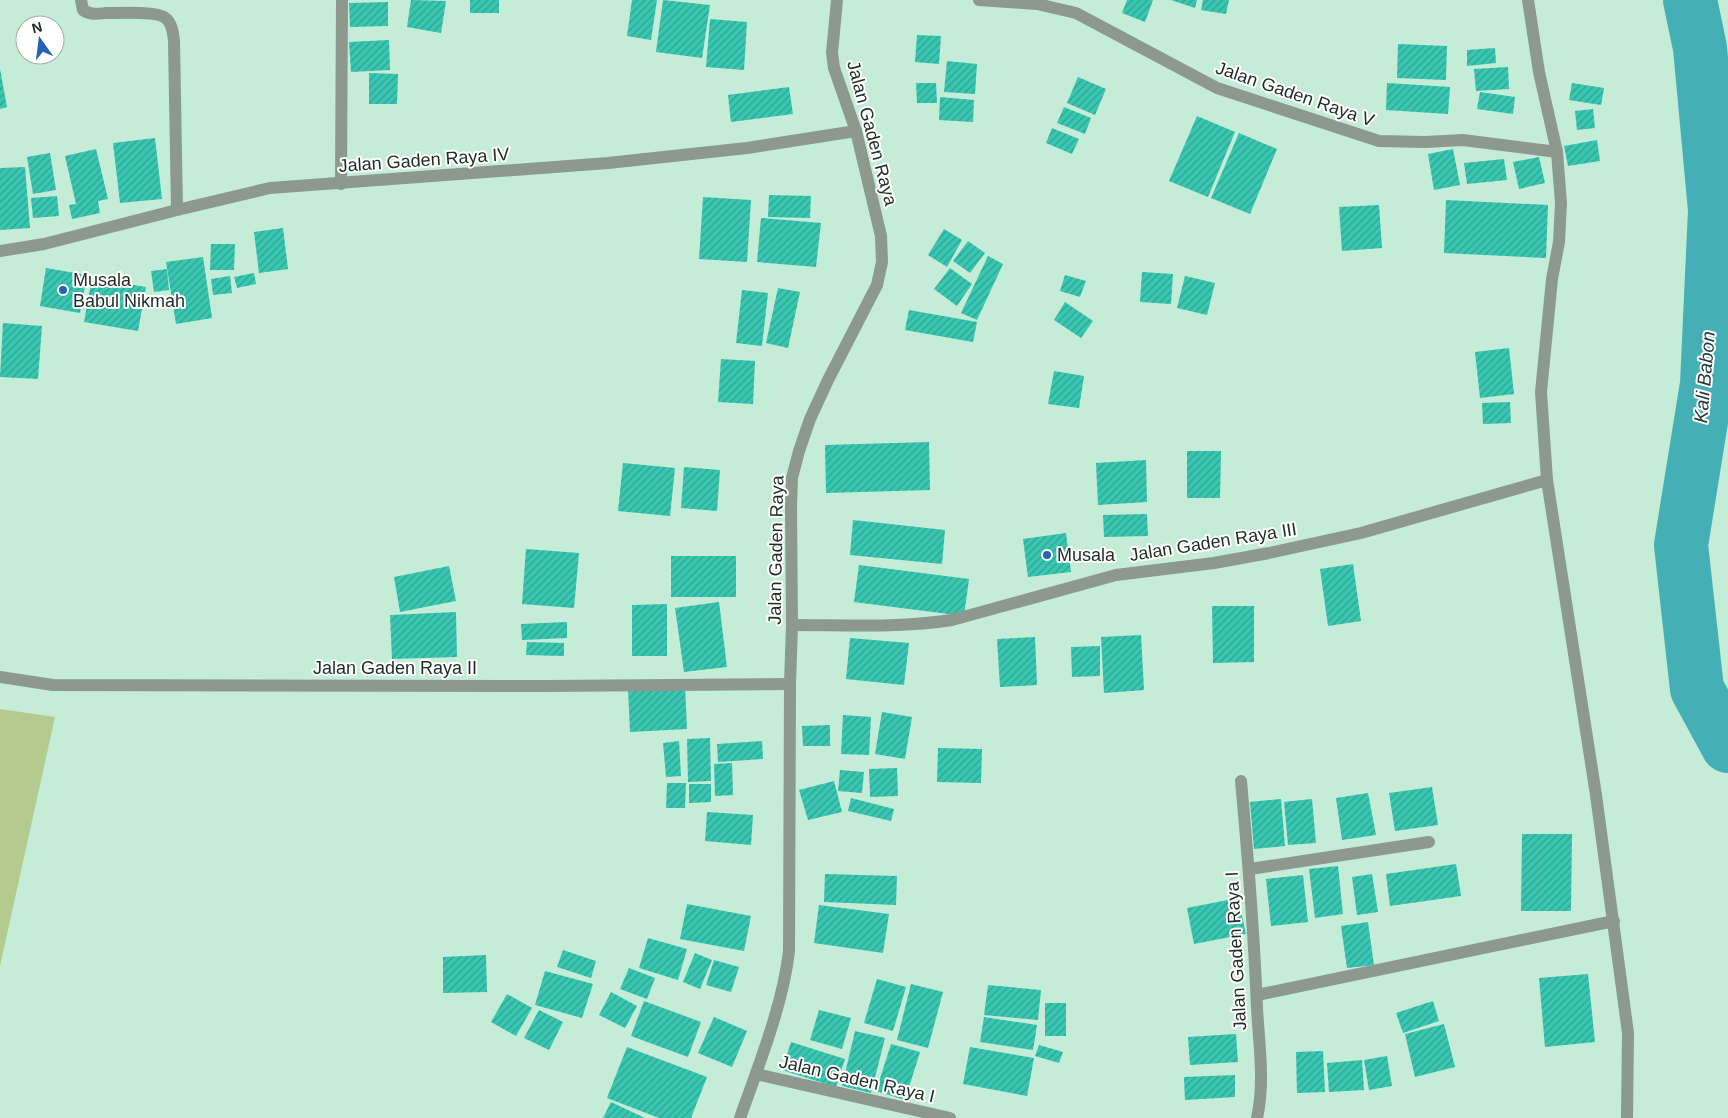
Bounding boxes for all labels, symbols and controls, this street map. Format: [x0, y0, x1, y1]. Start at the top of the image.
north arrow [15, 15, 65, 65]
text: N [30, 18, 44, 36]
street label: Jalan Gaden Raya [843, 58, 901, 209]
street label: Jalan Gaden Raya V [1213, 58, 1377, 130]
street label: Jalan Gaden Raya IV [338, 144, 510, 176]
place label: Musala Babul Nikmah [73, 270, 185, 311]
marker: Musala Babul Nikmah [57, 284, 69, 296]
water label: Kali Babon [1690, 330, 1719, 424]
street label: Jalan Gaden Raya [765, 474, 787, 625]
street label: Jalan Gaden Raya III [1128, 519, 1298, 565]
place label: Musala [1057, 545, 1116, 565]
marker: Musala [1041, 549, 1053, 561]
street label: Jalan Gaden Raya II [313, 658, 477, 678]
street label: Jalan Gaden Raya I [1222, 871, 1250, 1031]
street label: Jalan Gaden Raya I [777, 1051, 937, 1107]

